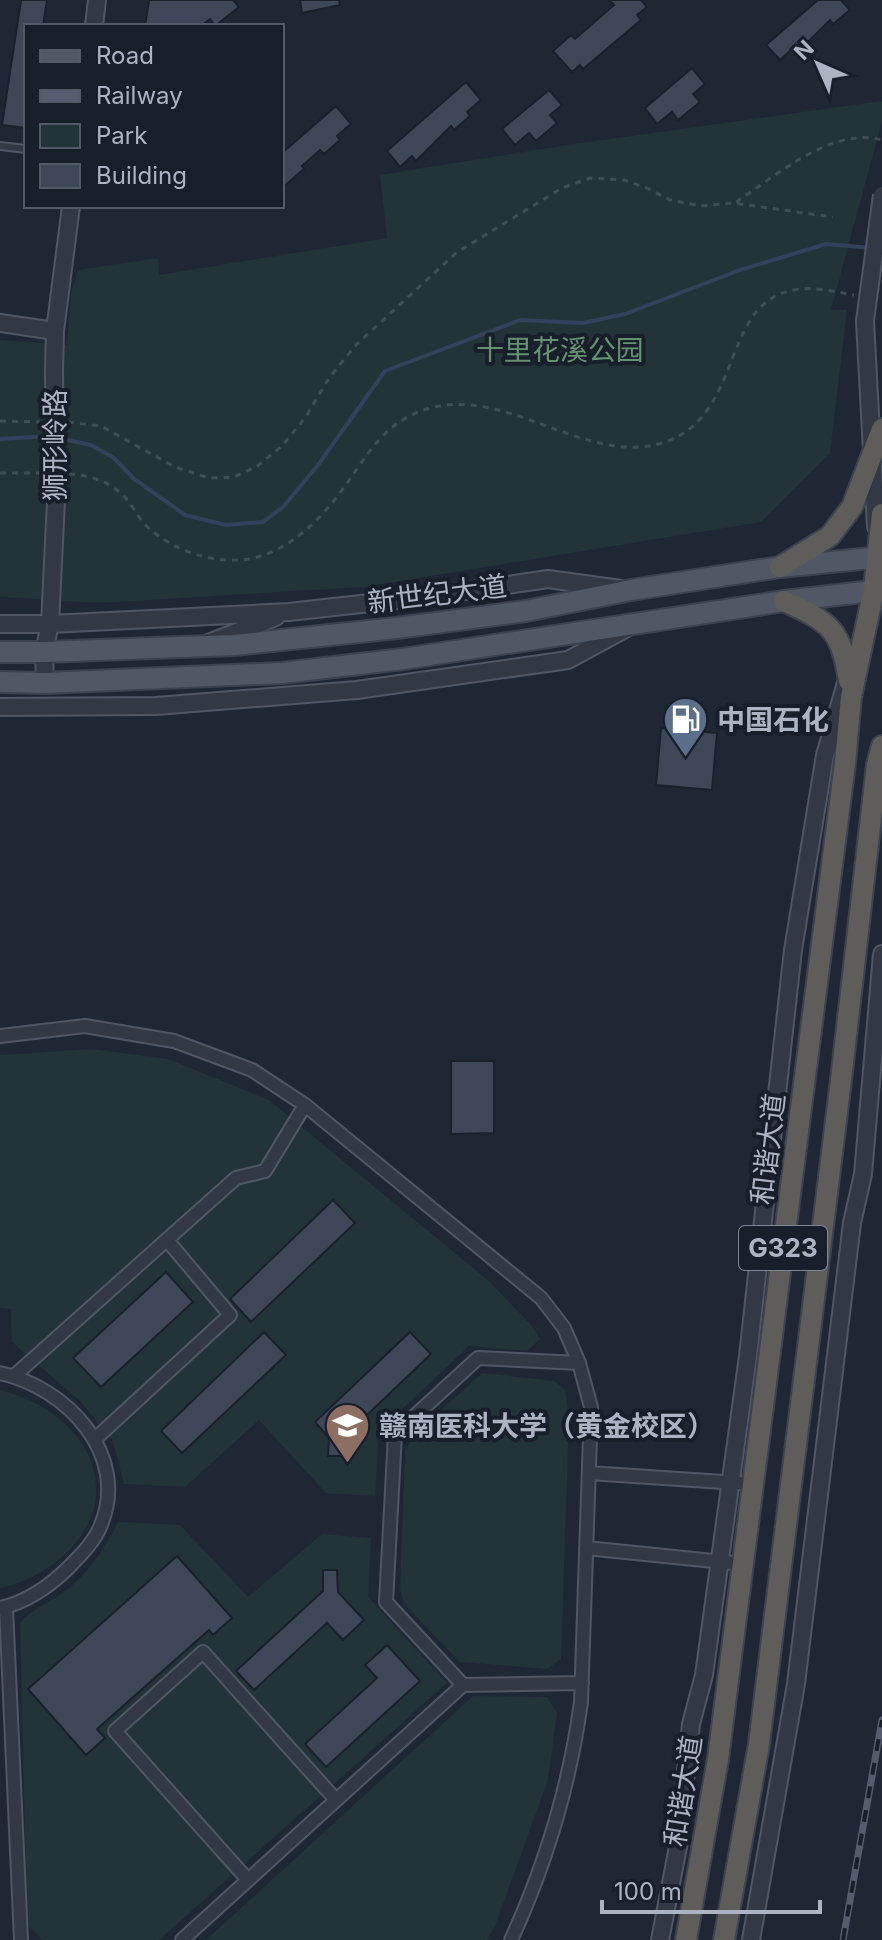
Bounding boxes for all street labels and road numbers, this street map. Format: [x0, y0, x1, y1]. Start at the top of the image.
street label: 狮形岭路 [38, 389, 72, 501]
street label: 新世纪大道 [365, 569, 509, 619]
street label: 和谐大道 [744, 1091, 792, 1207]
road number: G323 [739, 1226, 827, 1270]
street label: 和谐大道 [657, 1733, 709, 1849]

